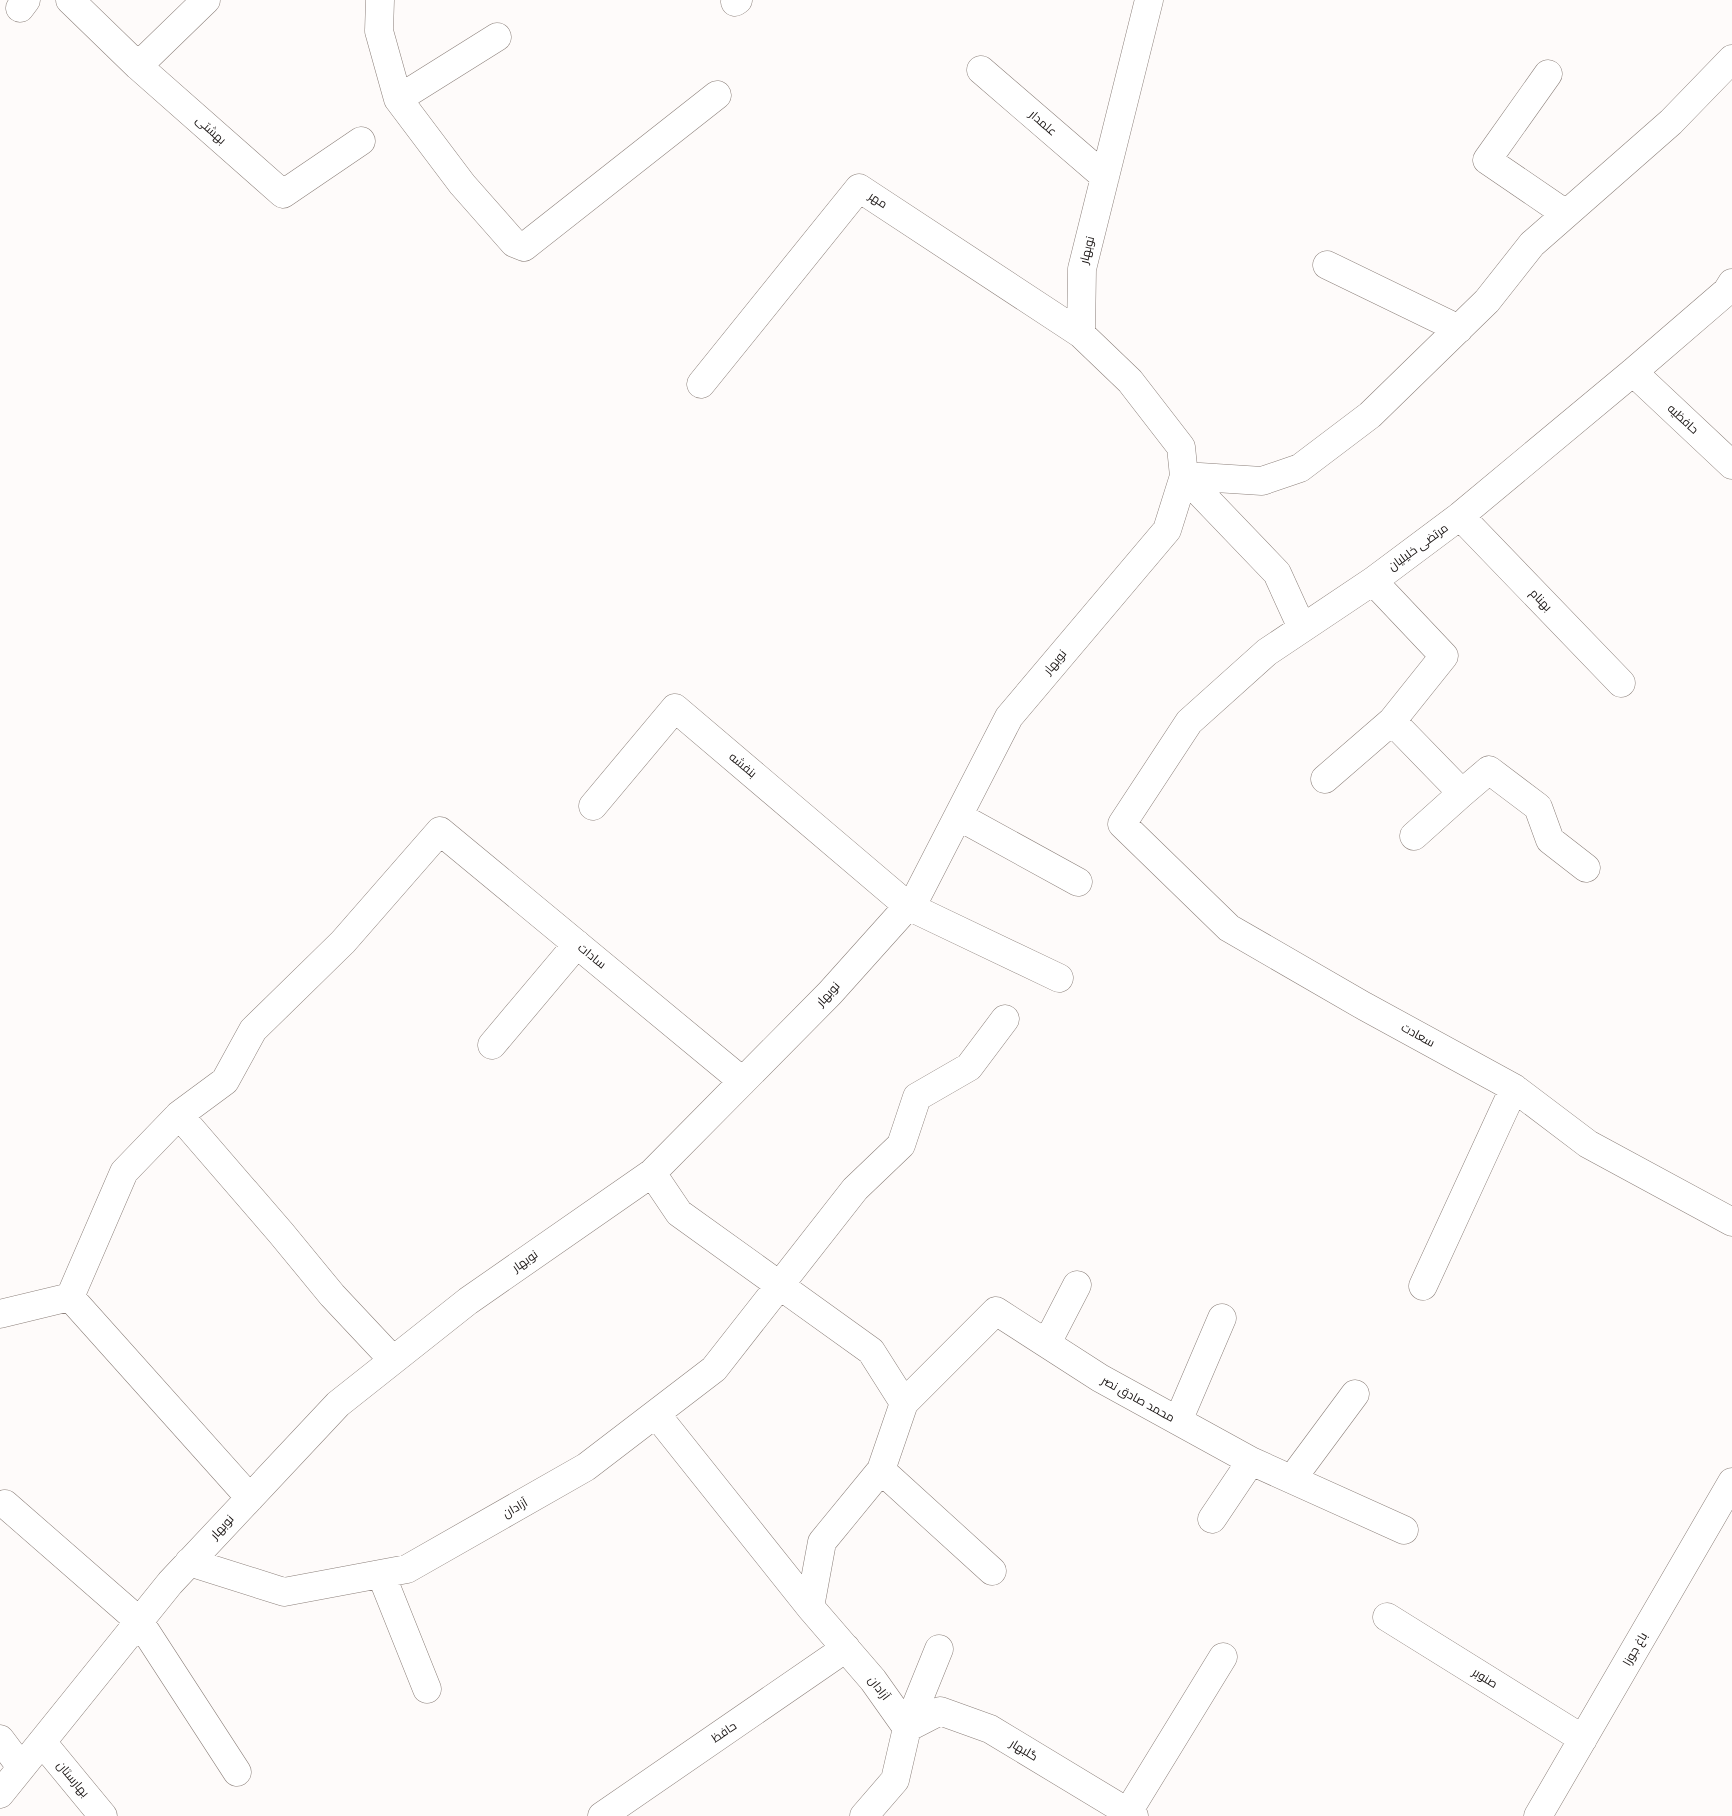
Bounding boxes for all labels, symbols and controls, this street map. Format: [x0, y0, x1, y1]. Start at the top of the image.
street label: علمدار [1026, 107, 1060, 139]
street label: بهشتی [193, 113, 229, 147]
street label: مهر [865, 188, 890, 211]
street label: نوبهار [1077, 235, 1097, 266]
street label: حافظیه [1665, 401, 1701, 437]
street label: مرتضی خلیلیان [1385, 521, 1451, 573]
street label: بهنام [1526, 586, 1555, 615]
street label: نوبهار [1040, 647, 1069, 678]
street label: بنفشه [726, 749, 760, 781]
street label: سادات [575, 941, 609, 972]
street label: نوبهار [813, 979, 843, 1010]
street label: سعادت [1399, 1020, 1437, 1050]
street label: نوبهار [509, 1247, 540, 1275]
street label: محمد صادق نصر [1098, 1373, 1177, 1425]
street label: آزادان [500, 1495, 531, 1521]
street label: نوبهار [207, 1512, 237, 1543]
street label: باغ جوزا [1620, 1630, 1651, 1669]
street label: صنوبر [1469, 1664, 1500, 1691]
street label: آزادان [865, 1673, 893, 1703]
street label: حافظ [709, 1719, 739, 1745]
street label: گلبهار [1007, 1736, 1040, 1764]
street label: بهارستان [54, 1758, 92, 1800]

